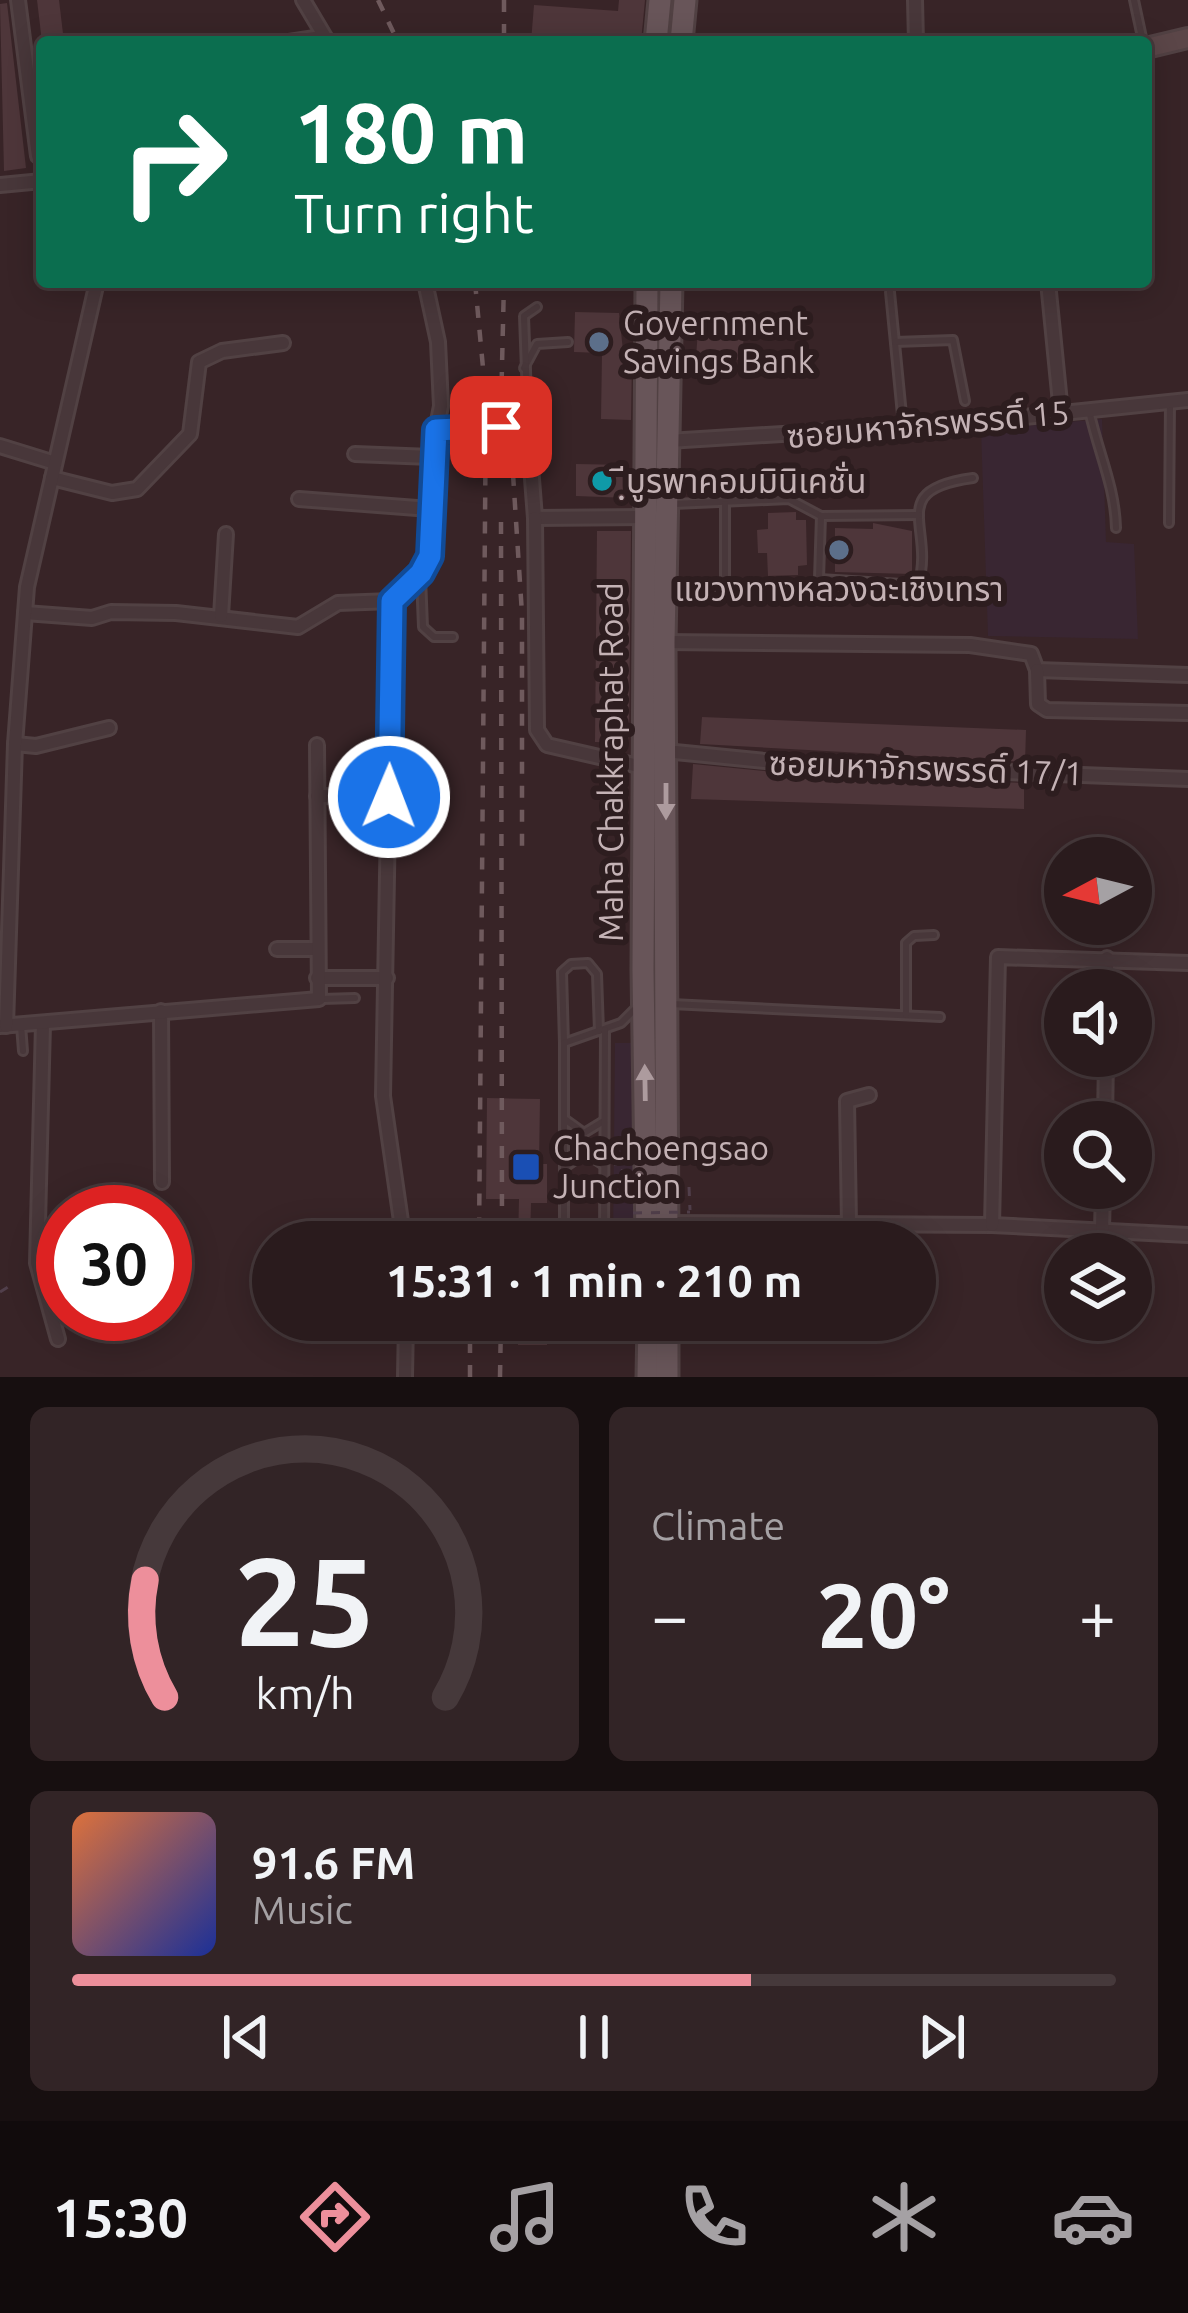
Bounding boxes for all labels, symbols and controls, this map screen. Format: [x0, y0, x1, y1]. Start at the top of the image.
icon: right [96, 84, 252, 240]
text: 180 m [294, 85, 528, 179]
text: Turn right [294, 183, 534, 243]
place label: Government Savings Bank [623, 304, 815, 379]
marker: Government Savings Bank [586, 329, 612, 355]
pin [450, 376, 552, 478]
street label: ซอยมหาจักรพรรดิ์ 15 [785, 393, 1071, 454]
icon: arrive [468, 394, 534, 460]
place label: ฺีบูรพาคอมมินิเคชั่น [609, 461, 866, 502]
marker: ฺีบูรพาคอมมินิเคชั่น [589, 468, 615, 494]
marker: แขวงทางหลวงฉะเชิงเทรา [826, 537, 852, 563]
place label: แขวงทางหลวงฉะเชิงเทรา [674, 570, 1004, 607]
street label: Maha Chakkraphat Road [592, 582, 629, 942]
position arrow [326, 734, 452, 860]
street label: ซอยมหาจักรพรรดิ์ 17/1 [768, 744, 1084, 791]
one-way arrow [656, 783, 675, 821]
north arrow [1044, 837, 1152, 945]
map controls [1044, 837, 1152, 1341]
button: sound [1044, 969, 1152, 1077]
one-way arrow [635, 1063, 654, 1101]
button: search [1044, 1101, 1152, 1209]
place label: Chachoengsao Junction [553, 1129, 769, 1204]
marker: Chachoengsao Junction [510, 1151, 542, 1183]
speed limit sign: 30 [36, 1185, 192, 1341]
button: layers [1044, 1233, 1152, 1341]
text: 15:31 · 1 min · 210 m [386, 1255, 802, 1306]
text: Climate [651, 1504, 785, 1547]
text: 25 [234, 1530, 375, 1670]
text: 20° [817, 1564, 950, 1665]
text: − [651, 1578, 688, 1652]
text: + [1079, 1578, 1116, 1652]
text: km/h [255, 1669, 354, 1717]
text: 91.6 FM [252, 1837, 415, 1888]
text: Music [252, 1888, 353, 1931]
icon: previous [213, 2004, 279, 2070]
icon: pause [561, 2004, 627, 2070]
icon: next [909, 2004, 975, 2070]
icon: directions [293, 2175, 377, 2259]
icon: music [483, 2175, 567, 2259]
icon: phone [672, 2175, 756, 2259]
icon: climate [862, 2175, 946, 2259]
icon: car [1051, 2175, 1135, 2259]
text: 15:30 [53, 2187, 188, 2247]

